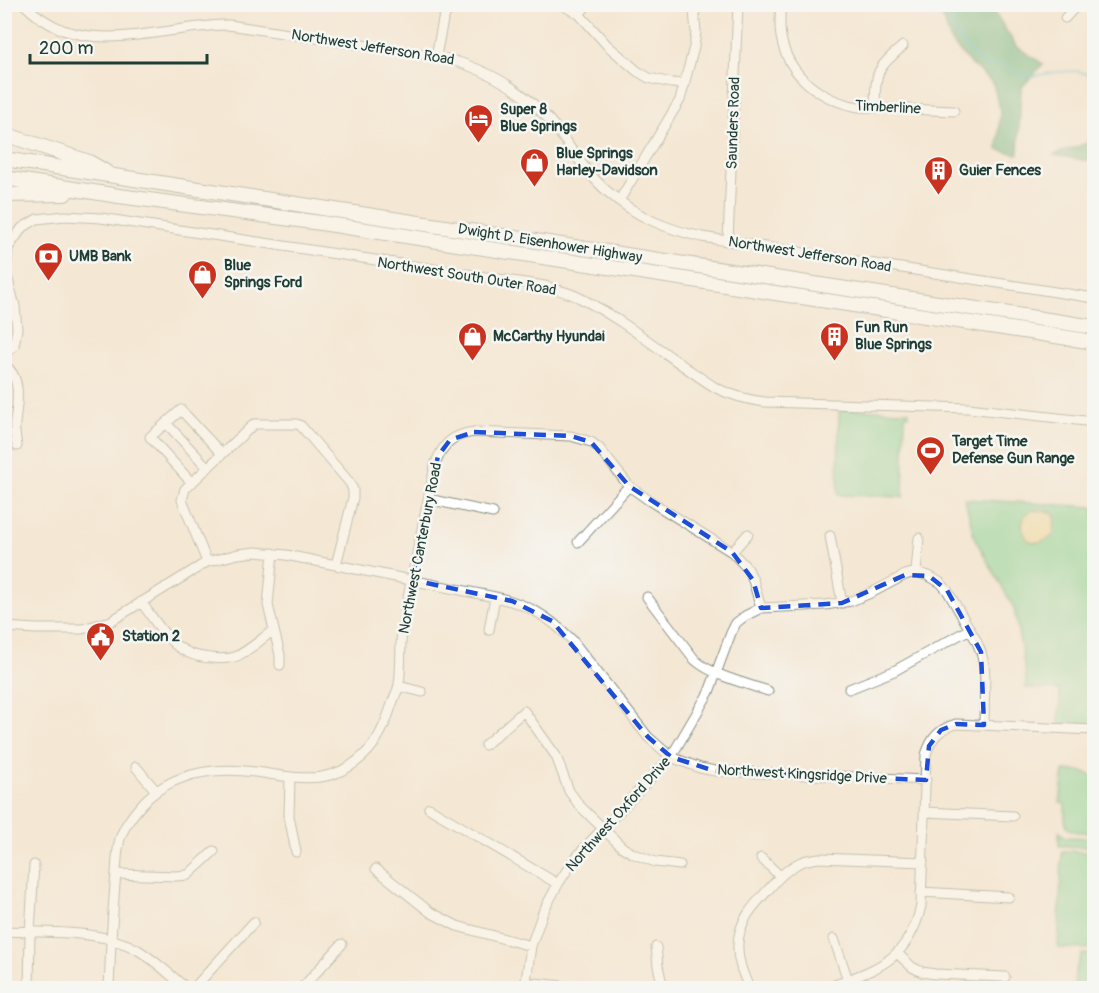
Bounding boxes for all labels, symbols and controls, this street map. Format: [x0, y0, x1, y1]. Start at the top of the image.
street label: Northwest Jefferson Road [290, 25, 456, 70]
scale bar [30, 27, 207, 65]
text: 200 m [39, 37, 94, 60]
street label: Saunders Road [722, 76, 745, 170]
street label: Timberline [854, 96, 922, 119]
place label: Super 8 Blue Springs [500, 100, 577, 136]
hotel icon: Super 8 Blue Springs [463, 102, 495, 144]
place label: Blue Springs Harley-Davidson [556, 144, 658, 180]
shop icon: Blue Springs Harley-Davidson [519, 146, 551, 188]
building icon: Guier Fences [922, 154, 954, 196]
place label: Guier Fences [959, 161, 1041, 180]
street label: Dwight D. Eisenhower Highway [456, 220, 644, 268]
street label: Northwest Jefferson Road [727, 232, 893, 277]
bank icon: UMB Bank [32, 240, 64, 282]
place label: UMB Bank [69, 247, 132, 266]
street label: Northwest South Outer Road [376, 253, 558, 300]
place label: Blue Springs Ford [224, 256, 302, 292]
shop icon: Blue Springs Ford [187, 258, 219, 300]
place label: Fun Run Blue Springs [855, 318, 932, 354]
shop icon: McCarthy Hyundai [456, 320, 488, 362]
building icon: Fun Run Blue Springs [818, 320, 850, 362]
place label: McCarthy Hyundai [493, 327, 605, 346]
place label: Target Time Defense Gun Range [951, 432, 1075, 468]
sports icon: Target Time Defense Gun Range [915, 434, 947, 476]
street label: Northwest Canterbury Road [395, 461, 446, 635]
public building icon: Station 2 [85, 620, 117, 662]
place label: Station 2 [122, 627, 180, 646]
street label: Northwest Oxford Drive [562, 752, 675, 876]
street label: Northwest Kingsridge Drive [717, 761, 888, 788]

